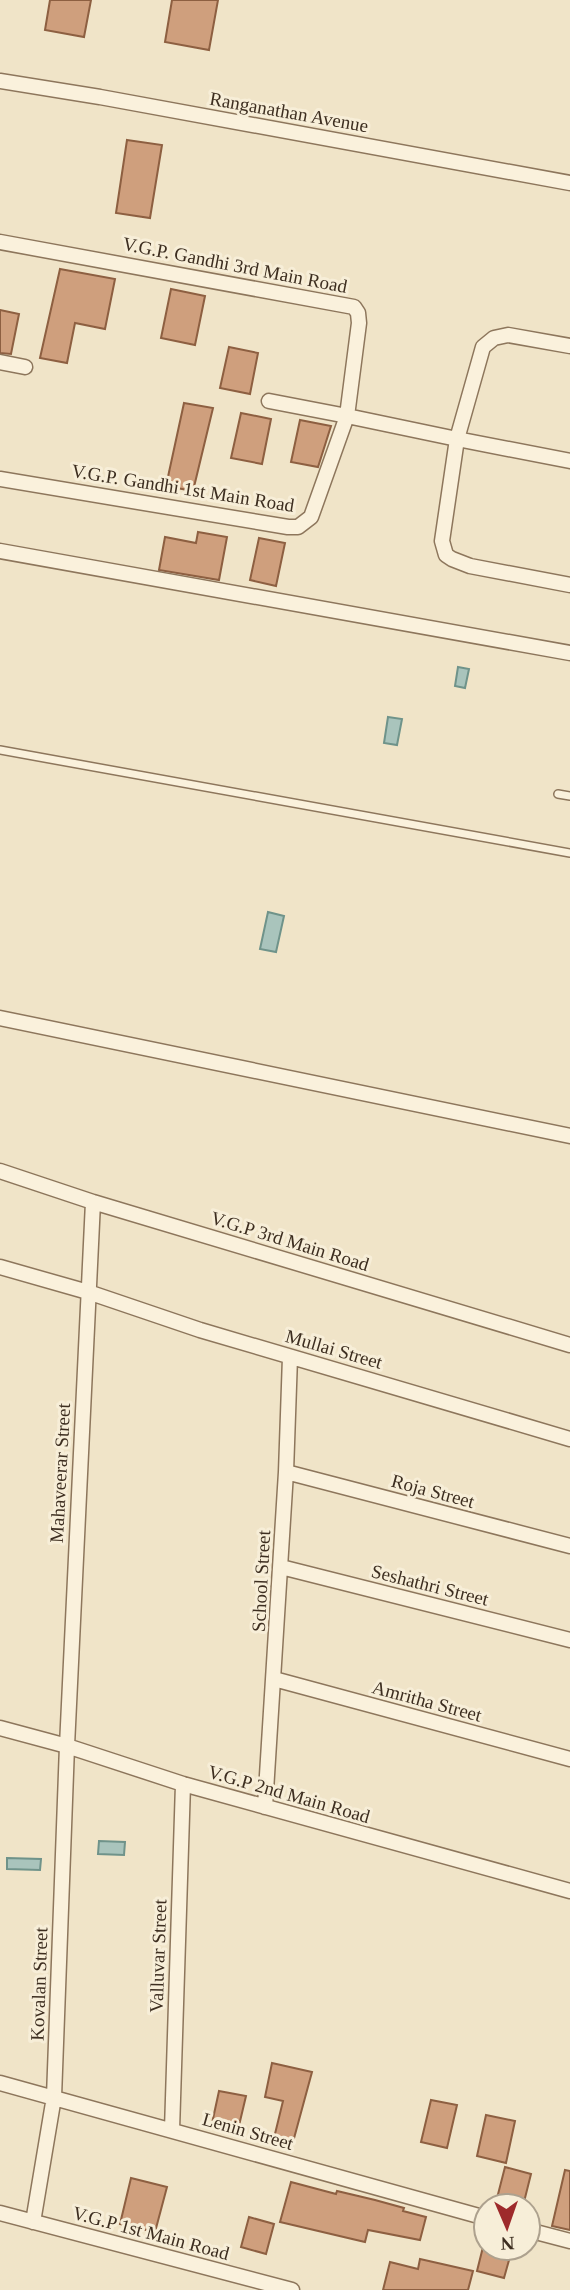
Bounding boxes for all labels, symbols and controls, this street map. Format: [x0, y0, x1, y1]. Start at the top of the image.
street label: Ranganathan Avenue [208, 88, 370, 136]
street label: V.G.P. Gandhi 3rd Main Road [121, 233, 349, 297]
street label: V.G.P. Gandhi 1st Main Road [70, 460, 296, 516]
street label: V.G.P 3rd Main Road [208, 1207, 372, 1275]
street label: Mullai Street [283, 1325, 386, 1373]
street label: Mahaveerar Street [46, 1402, 74, 1543]
street label: Roja Street [389, 1470, 477, 1512]
street label: School Street [248, 1529, 274, 1632]
street label: Seshathri Street [369, 1560, 491, 1610]
street label: Amritha Street [370, 1676, 485, 1726]
street label: V.G.P 2nd Main Road [206, 1761, 373, 1827]
street label: Valluvar Street [146, 1898, 170, 2013]
street label: Kovalan Street [27, 1926, 51, 2041]
street label: Lenin Street [200, 2108, 296, 2154]
north arrow [472, 2192, 542, 2262]
street label: V.G.P 1st Main Road [71, 2202, 232, 2264]
text: N [500, 2233, 515, 2254]

